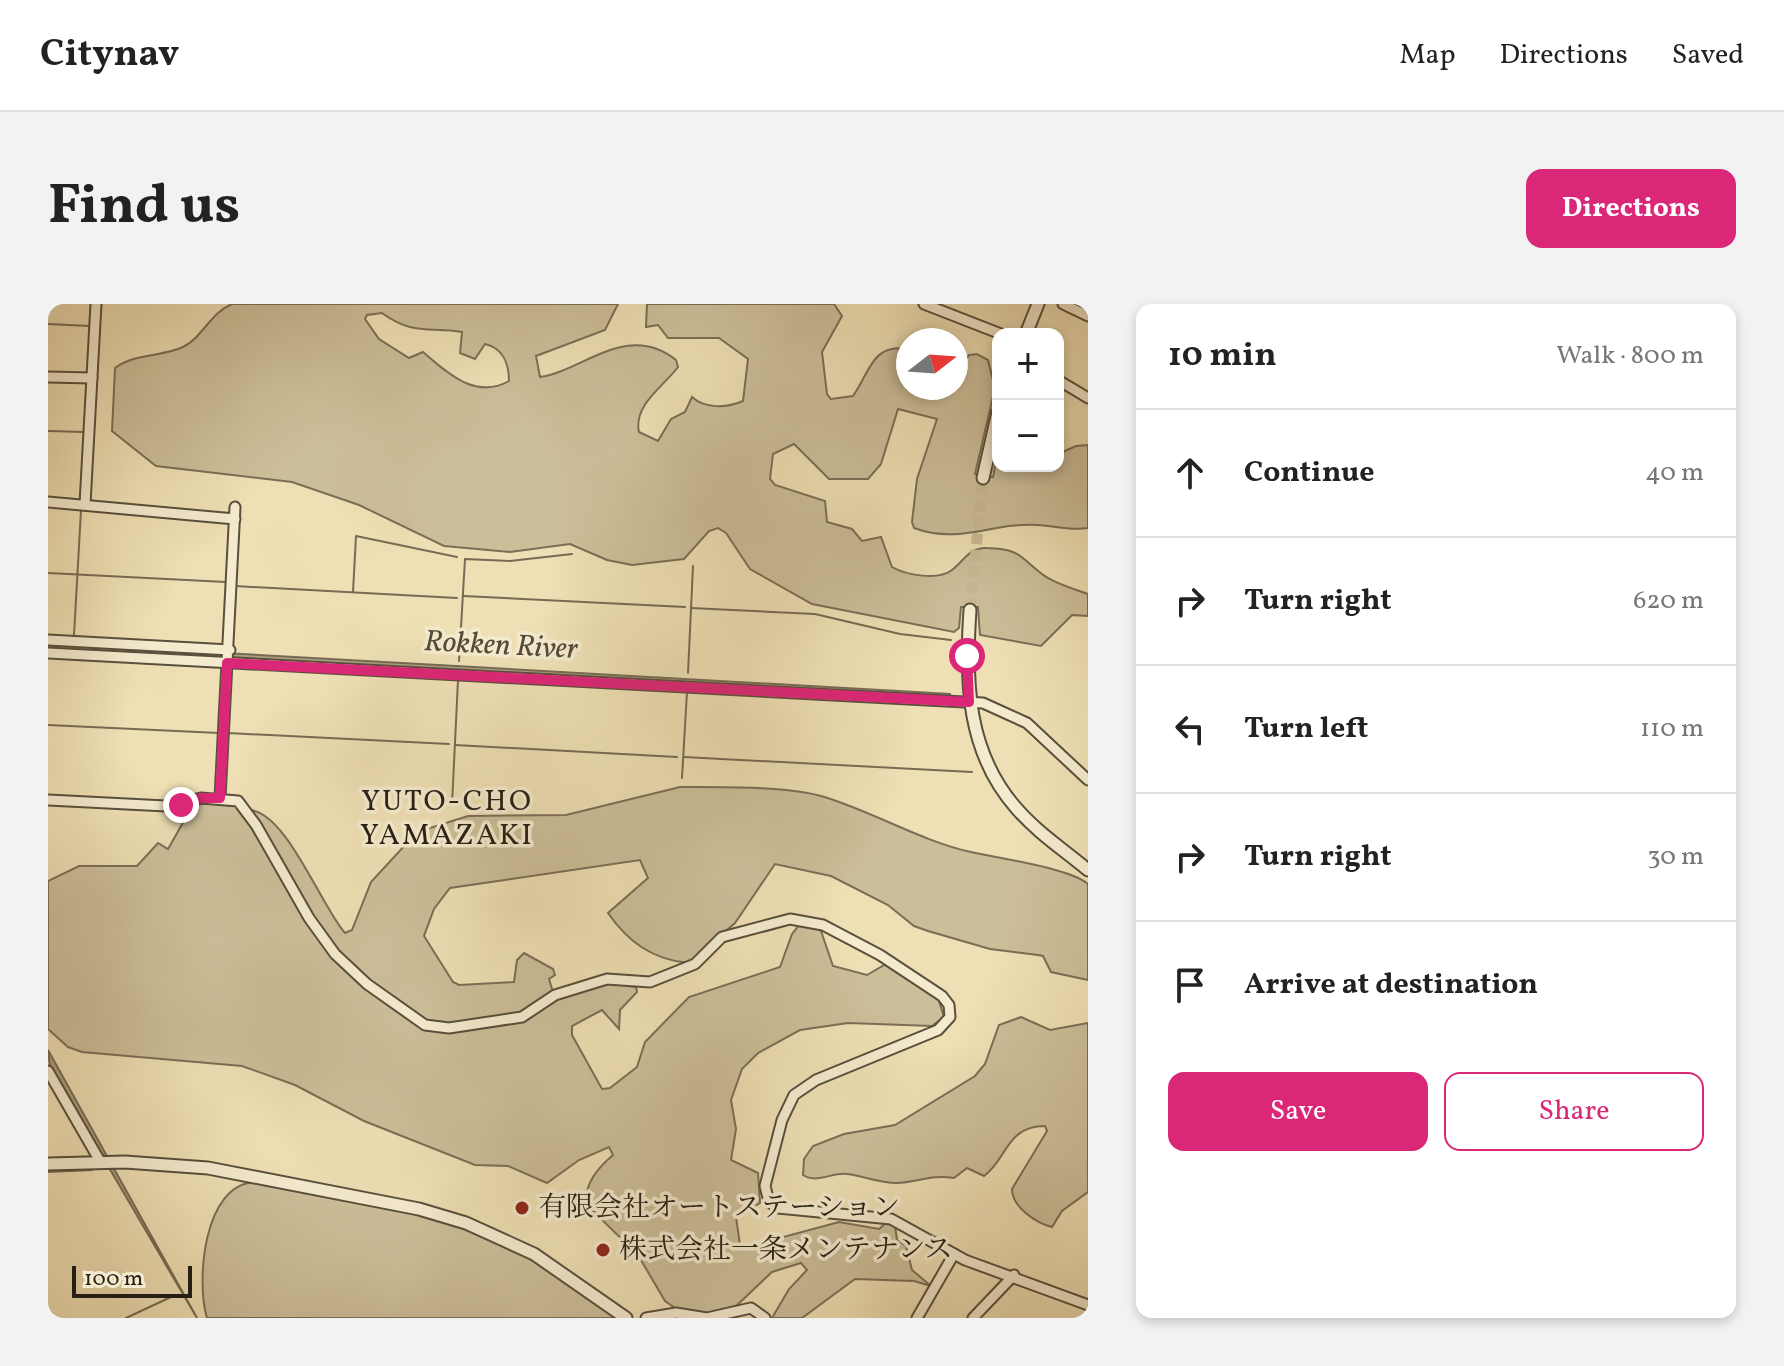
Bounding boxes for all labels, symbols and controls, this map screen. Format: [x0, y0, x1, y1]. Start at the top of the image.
text: Citynav [40, 29, 179, 82]
text: Map [1400, 36, 1456, 75]
text: Directions [1500, 36, 1628, 75]
text: Saved [1672, 36, 1744, 75]
text: Find us [48, 169, 240, 247]
button: Directions [1526, 169, 1736, 248]
north arrow [896, 328, 968, 400]
map controls [992, 328, 1064, 472]
button: + [992, 328, 1064, 400]
text: 10 min [1168, 333, 1277, 380]
text: Walk · 800 m [1556, 338, 1704, 374]
button: − [992, 400, 1064, 472]
icon: ahead [1168, 451, 1212, 495]
text: Continue [1244, 452, 1375, 494]
text: 40 m [1645, 455, 1704, 491]
icon: right [1168, 579, 1212, 623]
text: Turn right [1244, 580, 1392, 622]
text: 620 m [1633, 583, 1704, 619]
water label: Rokken River [423, 621, 580, 671]
route start [949, 638, 985, 674]
icon: left [1168, 707, 1212, 751]
text: Turn left [1244, 708, 1368, 750]
text: 110 m [1640, 711, 1704, 747]
district label: YUTO-CHO YAMAZAKI [360, 781, 534, 857]
route end [163, 787, 199, 823]
icon: right [1168, 835, 1212, 879]
text: Turn right [1244, 836, 1392, 878]
text: 30 m [1647, 839, 1704, 875]
icon: arrive [1168, 963, 1212, 1007]
text: Arrive at destination [1244, 964, 1538, 1006]
button: Save [1168, 1072, 1428, 1151]
button: Share [1444, 1072, 1704, 1151]
place label: 有限会社オートステーション [538, 1189, 900, 1228]
marker: 有限会社オートステーション [513, 1199, 531, 1217]
place label: 株式会社一条メンテナンス [619, 1231, 953, 1270]
marker: 株式会社一条メンテナンス [594, 1241, 612, 1259]
scale bar [72, 1262, 192, 1298]
text: 100 m [84, 1264, 143, 1295]

